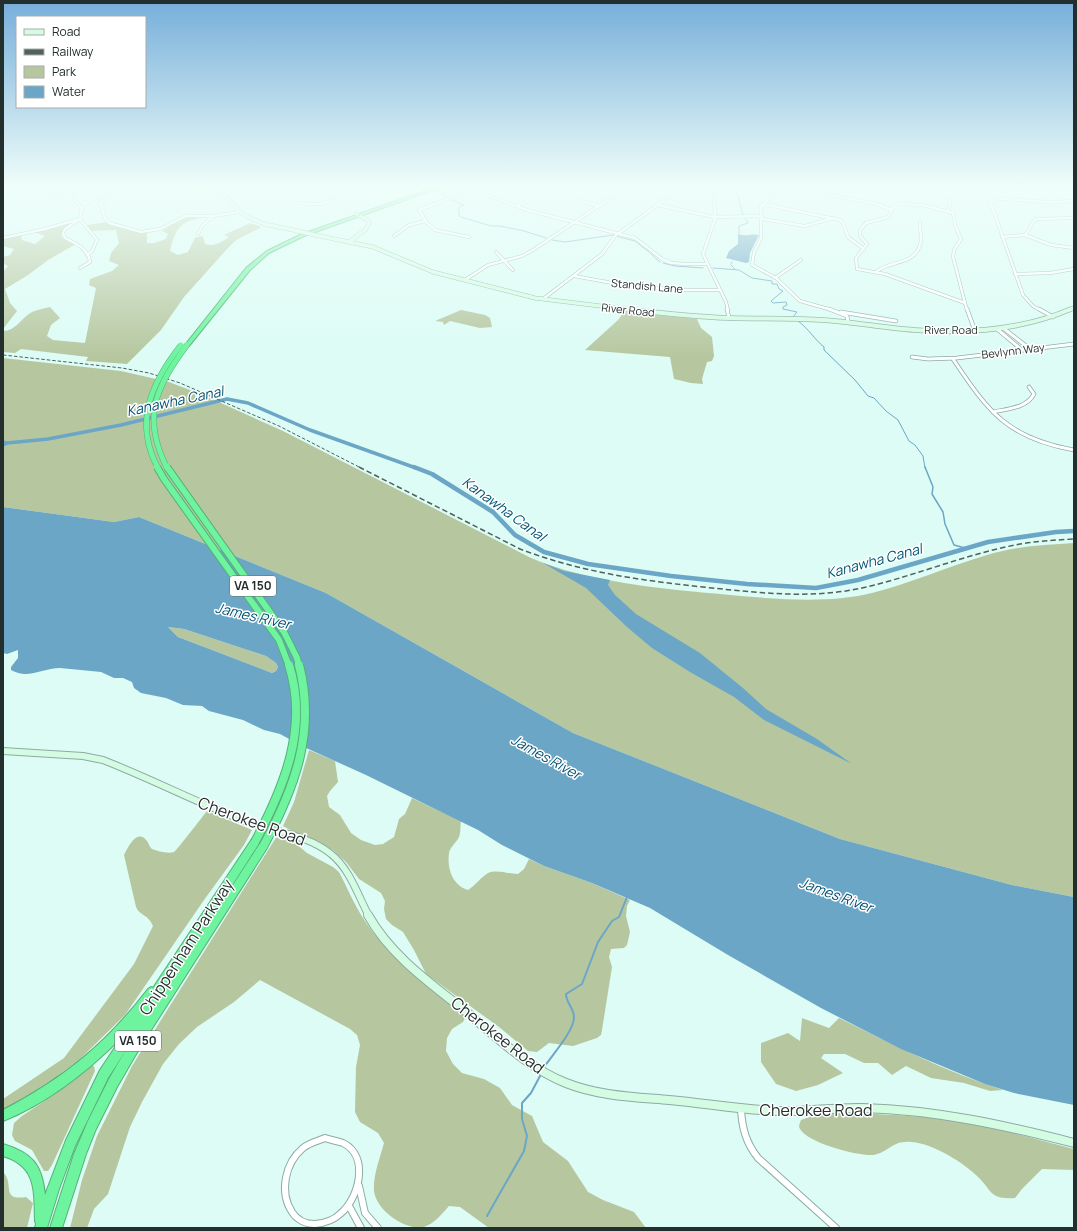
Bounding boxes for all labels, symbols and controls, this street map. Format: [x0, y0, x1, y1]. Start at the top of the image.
legend [16, 16, 146, 108]
text: Road [52, 23, 80, 40]
text: Railway [52, 43, 94, 60]
text: Park [52, 63, 77, 80]
text: Water [52, 83, 86, 100]
street label: Standish Lane [611, 275, 684, 296]
street label: River Road [601, 299, 655, 320]
street label: River Road [924, 322, 978, 337]
street label: Bevlynn Way [980, 339, 1046, 362]
water label: Kanawha Canal [125, 381, 227, 420]
water label: Kanawha Canal [459, 472, 551, 546]
water label: Kanawha Canal [824, 538, 926, 582]
road number: VA 150 [230, 576, 276, 596]
water label: James River [214, 598, 294, 634]
water label: James River [508, 730, 586, 784]
street label: Cherokee Road [195, 791, 309, 851]
water label: James River [797, 873, 877, 917]
street label: Chippenham Parkway [134, 874, 239, 1019]
street label: Cherokee Road [447, 992, 549, 1078]
road number: VA 150 [115, 1031, 161, 1051]
street label: Cherokee Road [760, 1099, 872, 1121]

